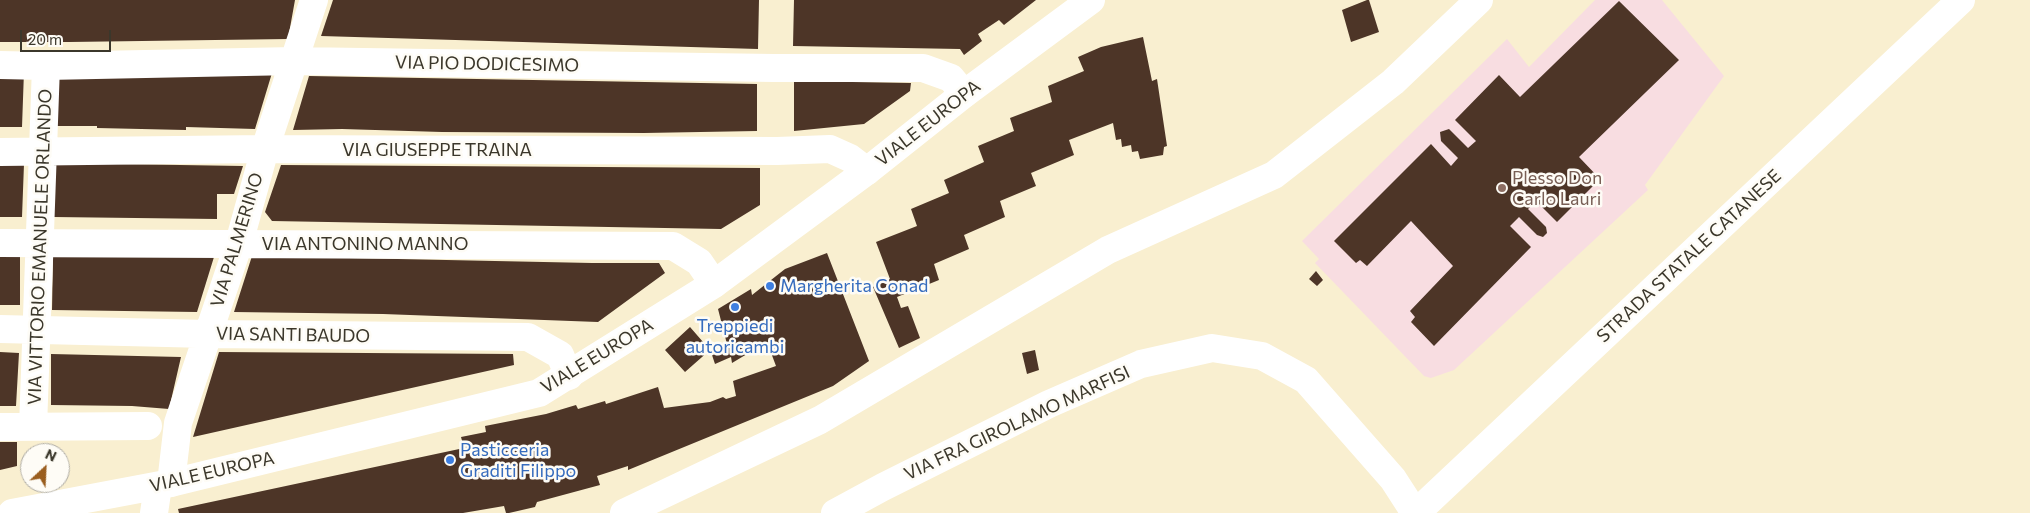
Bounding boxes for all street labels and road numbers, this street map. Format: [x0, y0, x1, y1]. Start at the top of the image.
street label: VIA PIO DODICESIMO [395, 52, 579, 76]
street label: VIALE EUROPA [871, 75, 985, 171]
street label: VIA VITTORIO EMANUELE ORLANDO [24, 89, 56, 405]
street label: VIA GIUSEPPE TRAINA [342, 139, 532, 161]
street label: STRADA STATALE CATANESE [1592, 165, 1786, 347]
street label: VIA PALMERINO [206, 170, 268, 310]
street label: VIA ANTONINO MANNO [262, 233, 468, 255]
street label: VIALE EUROPA [537, 314, 657, 398]
street label: VIA SANTI BAUDO [216, 323, 370, 347]
street label: VIA FRA GIROLAMO MARFISI [901, 361, 1133, 485]
street label: VIALE EUROPA [148, 447, 276, 497]

